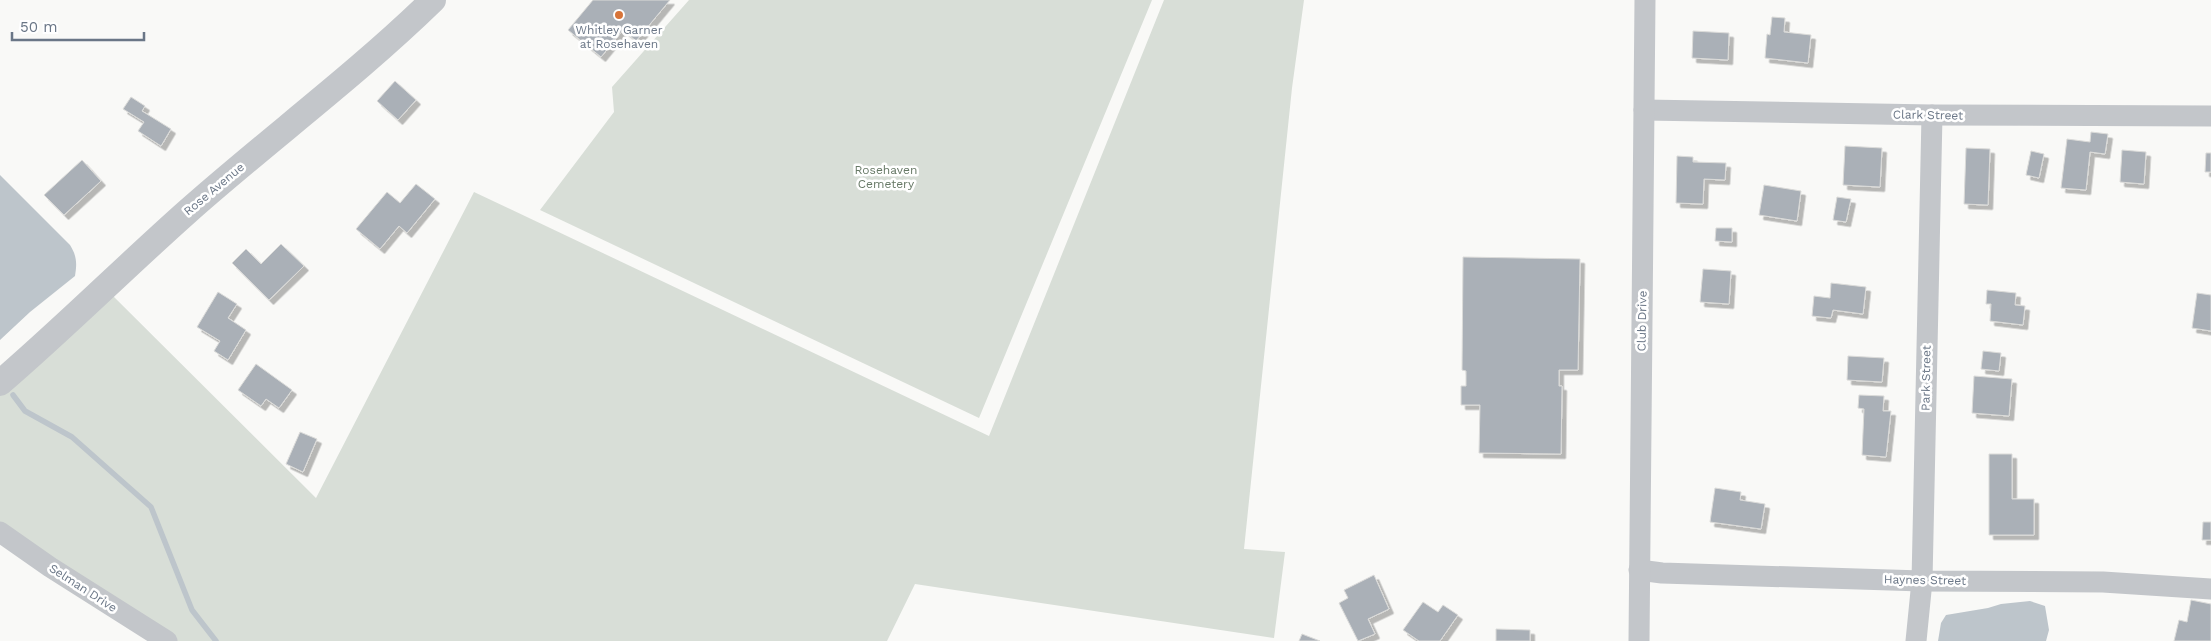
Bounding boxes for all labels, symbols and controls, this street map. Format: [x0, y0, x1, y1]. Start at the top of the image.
marker: Whitley Garner at Rosehaven [613, 9, 625, 21]
scale bar [12, 10, 145, 42]
text: 50 m [20, 18, 57, 36]
place label: Whitley Garner at Rosehaven [575, 23, 663, 51]
street label: Clark Street [1893, 107, 1963, 123]
street label: Rose Avenue [181, 160, 247, 218]
park label: Rosehaven Cemetery [855, 163, 917, 191]
street label: Club Drive [1634, 290, 1650, 352]
street label: Park Street [1918, 345, 1934, 411]
street label: Selman Drive [47, 561, 120, 615]
street label: Haynes Street [1884, 572, 1966, 588]

